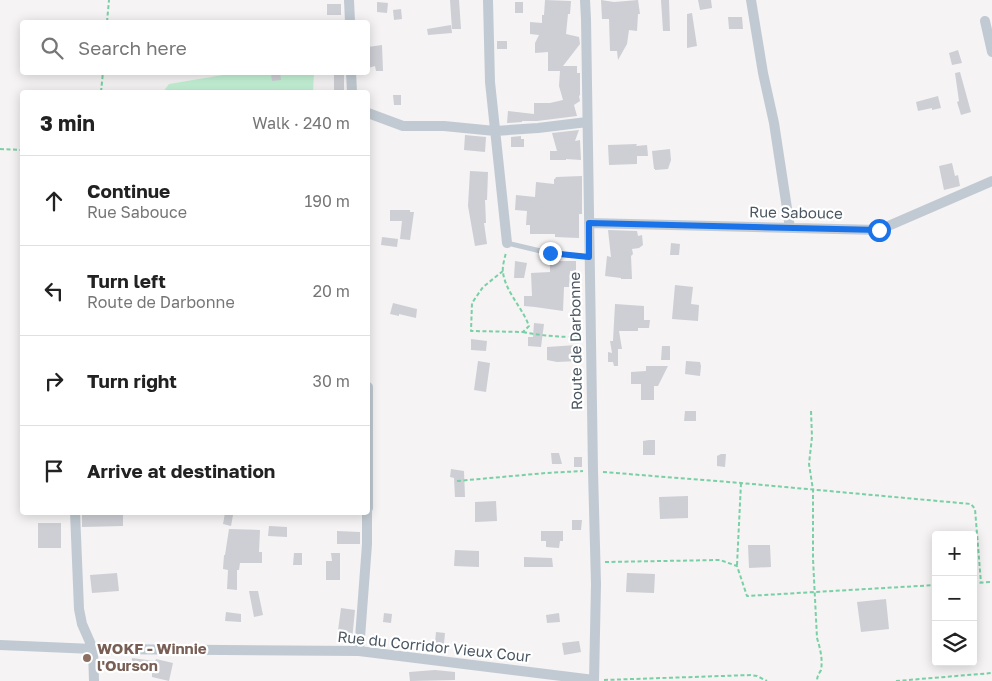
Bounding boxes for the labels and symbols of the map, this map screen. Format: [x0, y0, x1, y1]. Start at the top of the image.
street label: Rue Sabouce [749, 202, 843, 222]
route start [868, 219, 891, 242]
route end [539, 242, 562, 265]
street label: Route de Darbonne [565, 271, 585, 410]
street label: Rue du Corridor Vieux Cour [337, 627, 532, 665]
place label: WOKF - Winnie l'Ourson [97, 639, 207, 674]
marker: WOKF - Winnie l'Ourson [81, 652, 93, 664]

